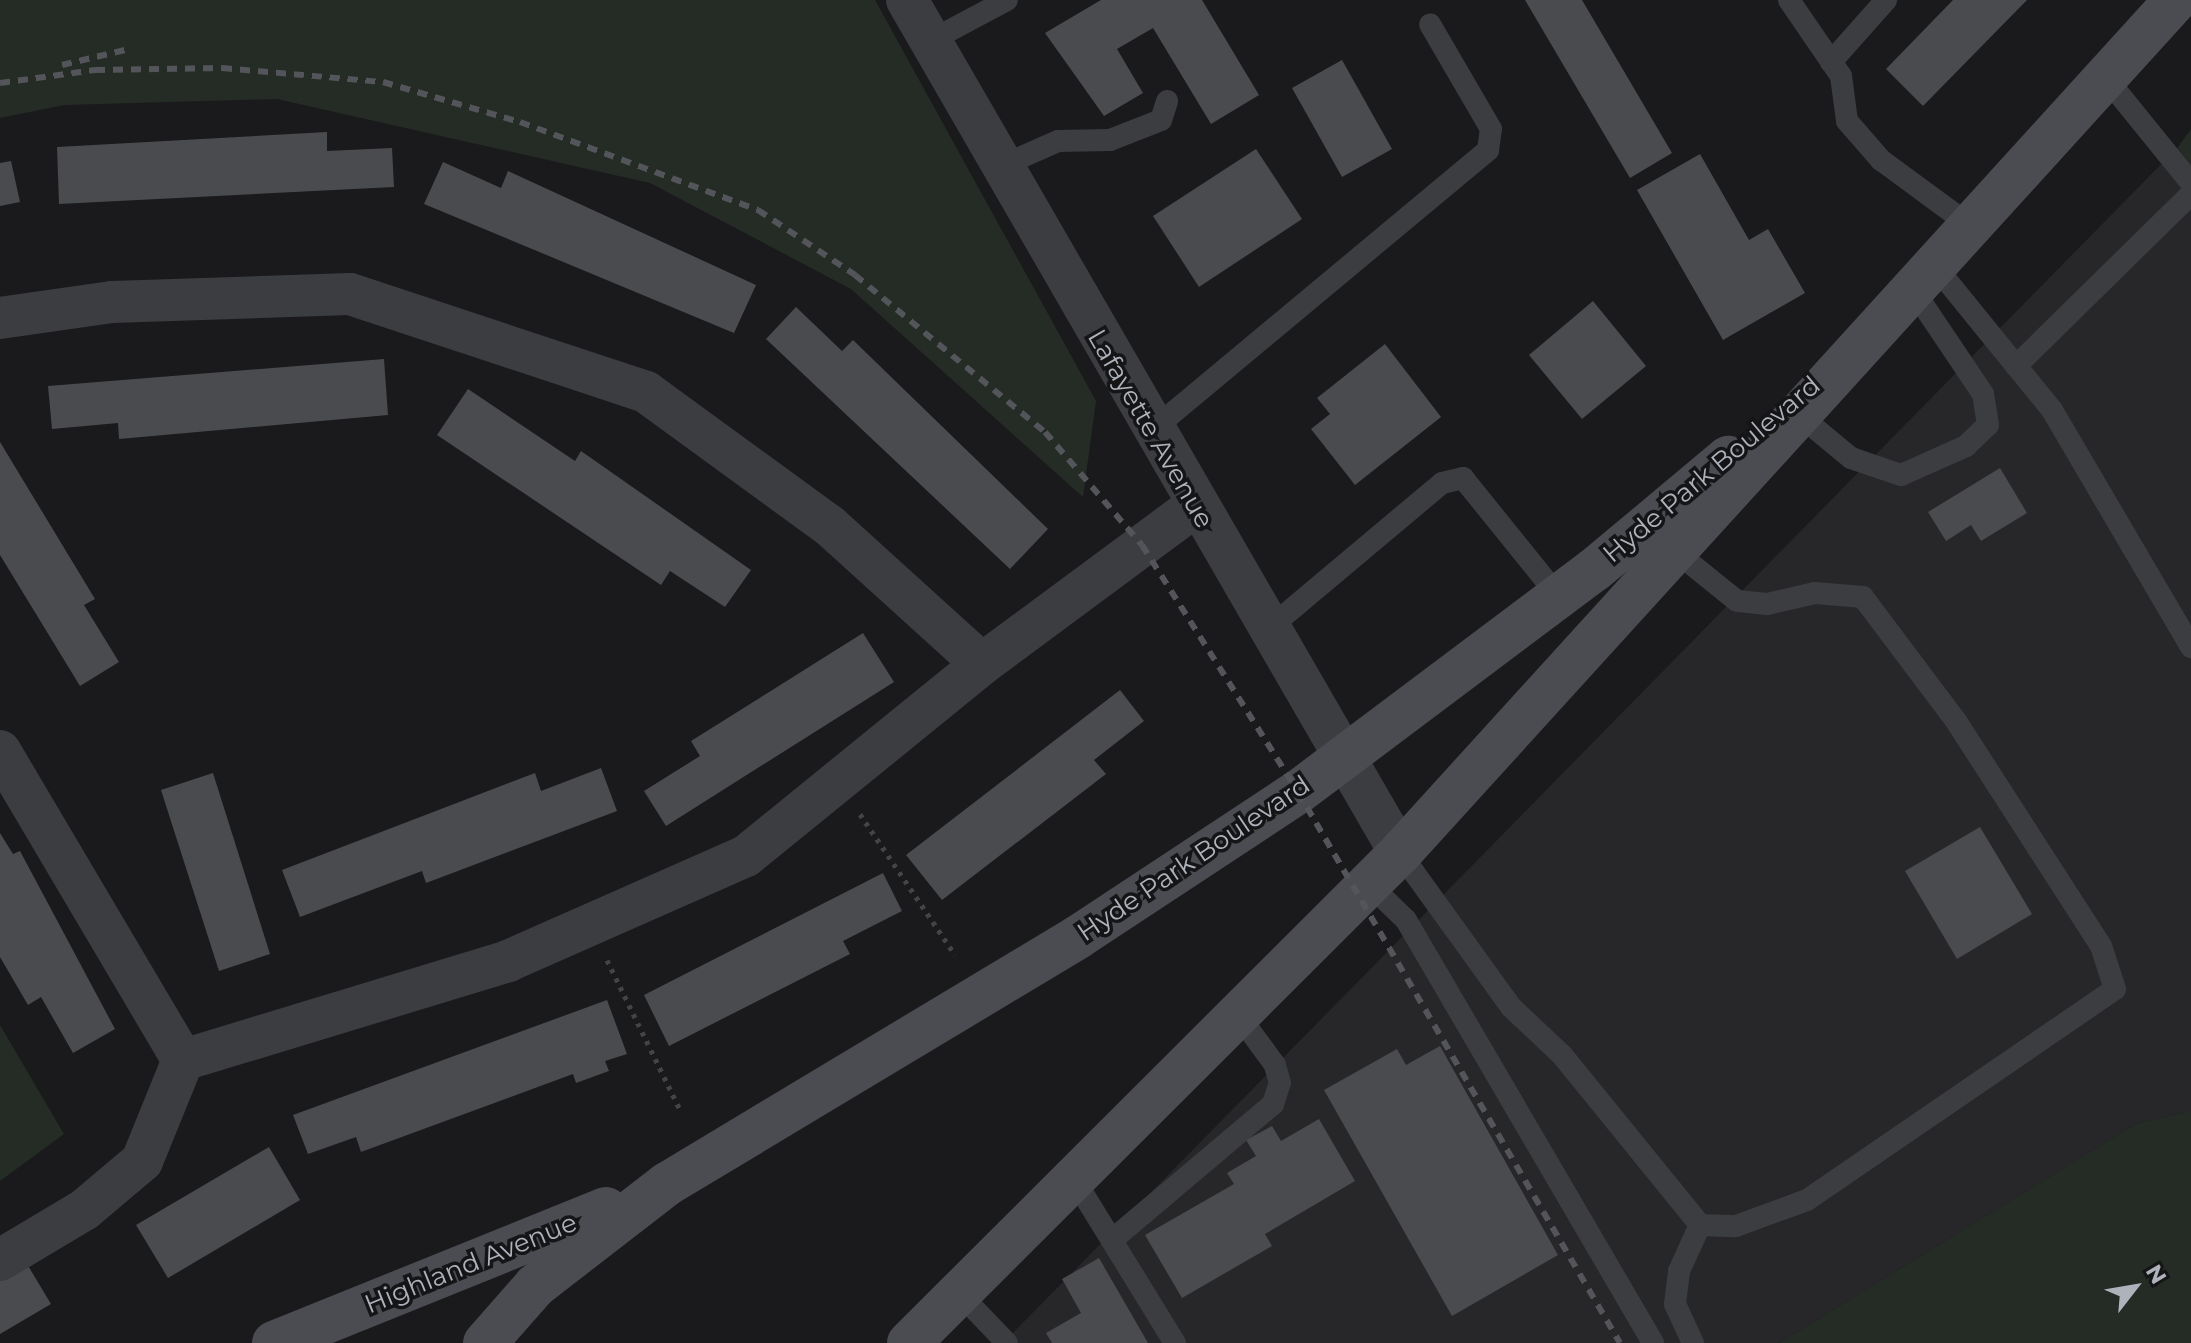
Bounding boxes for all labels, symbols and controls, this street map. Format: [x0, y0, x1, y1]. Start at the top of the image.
street label: Lafayette Avenue [1080, 324, 1220, 534]
street label: Hyde Park Boulevard [1597, 370, 1827, 570]
street label: Hyde Park Boulevard [1072, 770, 1316, 948]
street label: Highland Avenue [360, 1207, 582, 1321]
north arrow [2095, 1247, 2175, 1327]
text: N [2140, 1260, 2172, 1289]

